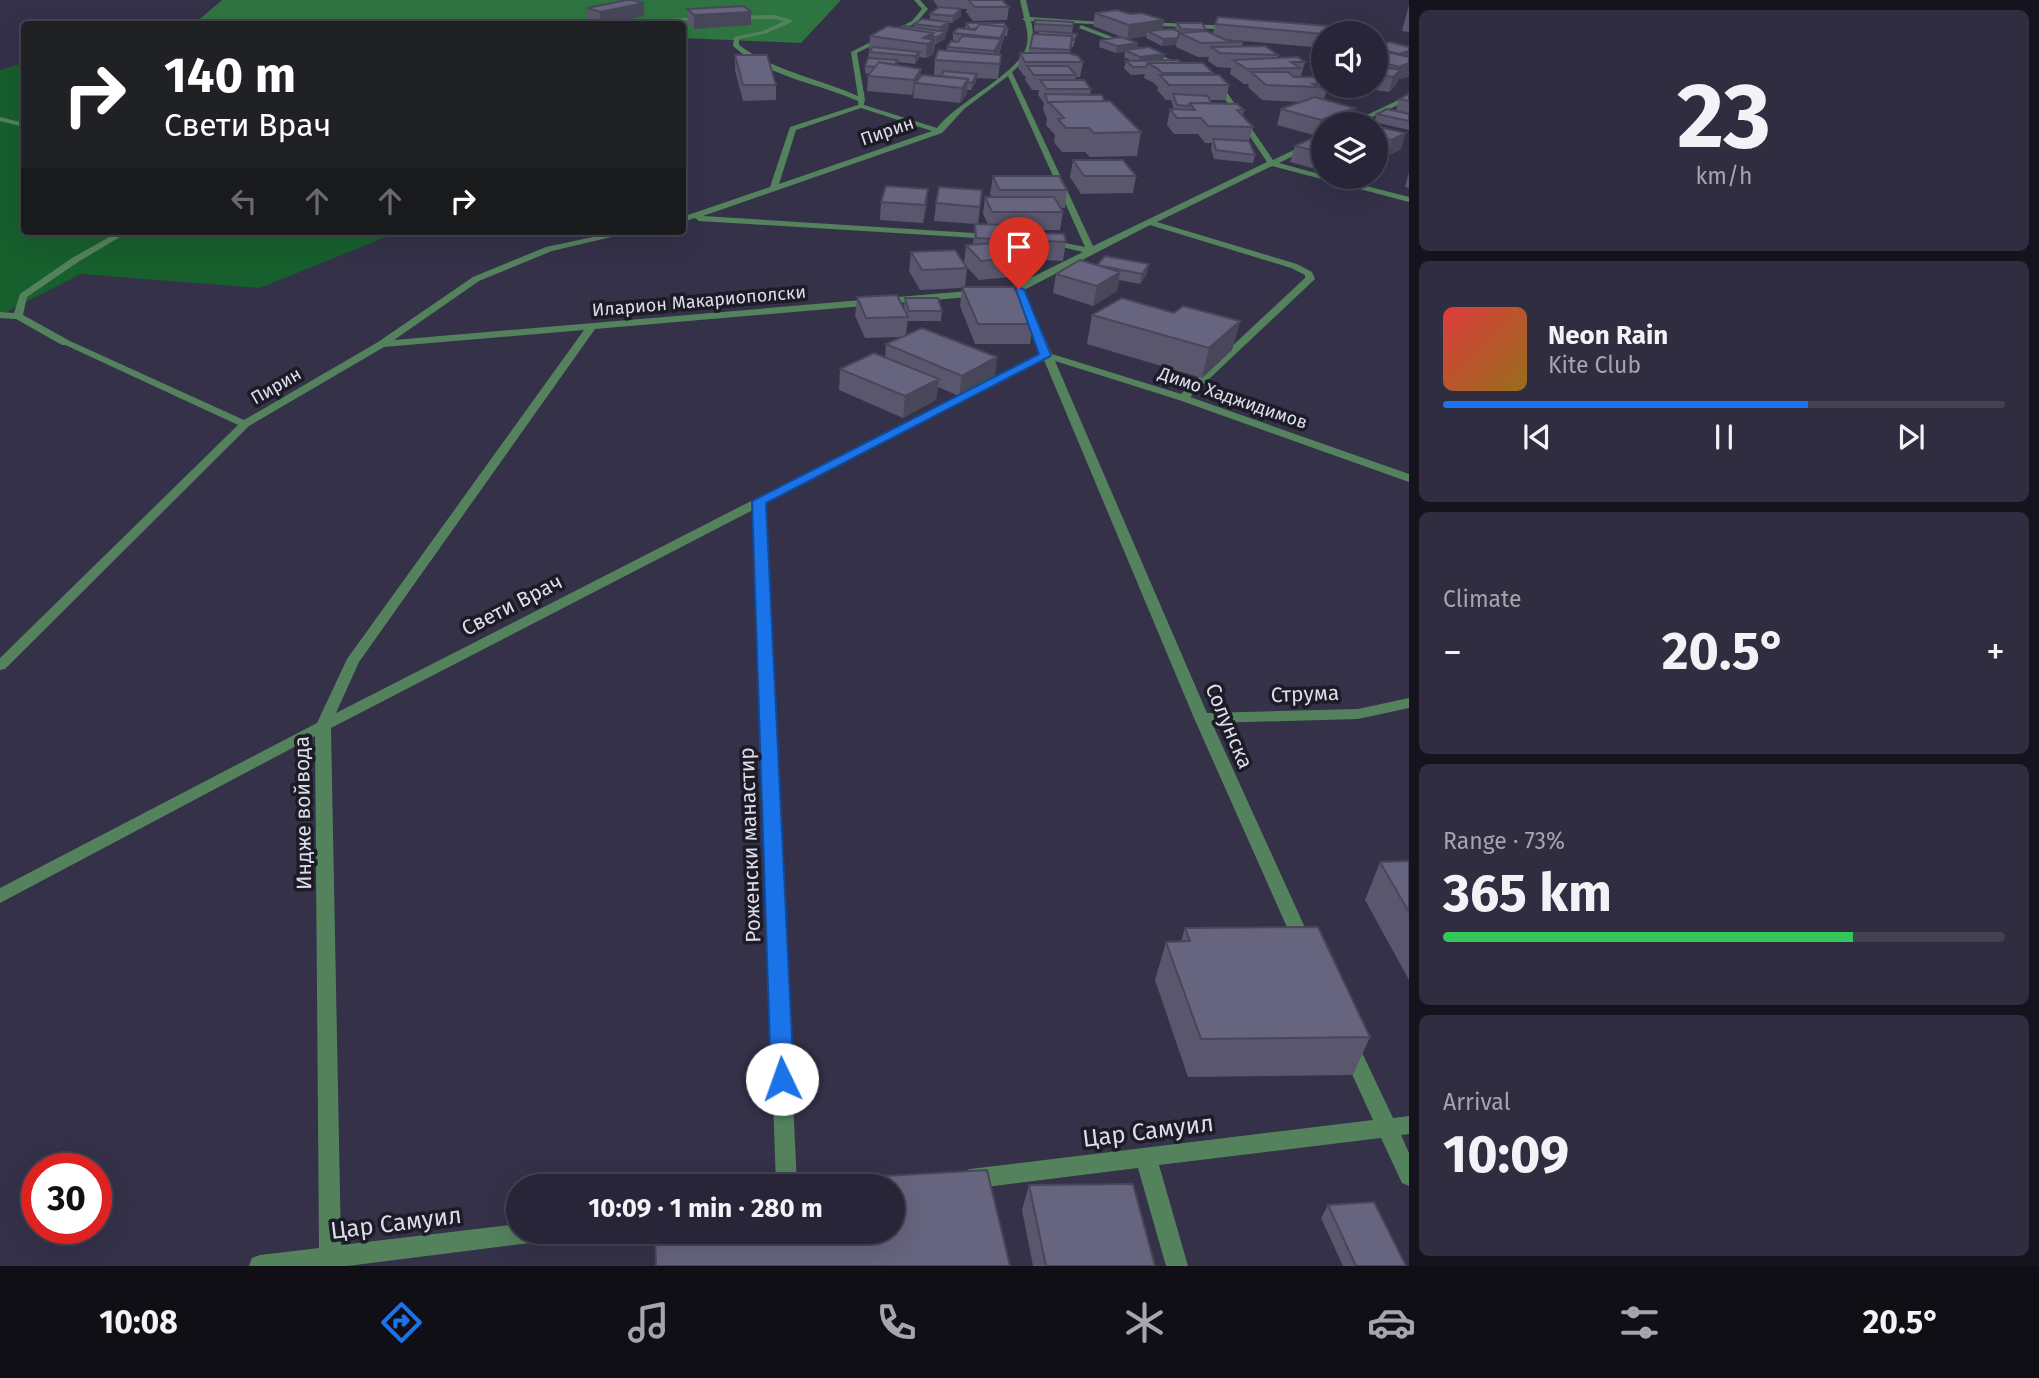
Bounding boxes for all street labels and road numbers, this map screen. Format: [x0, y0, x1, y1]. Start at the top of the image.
street label: Пирин [857, 112, 917, 150]
street label: Иларион Макариополски [591, 281, 807, 321]
street label: Димо Хаджидимов [1155, 362, 1310, 434]
street label: Пирин [247, 363, 305, 409]
street label: Свети Врач [457, 568, 567, 642]
street label: Солунска [1199, 679, 1259, 773]
street label: Струма [1270, 680, 1340, 708]
street label: Индже войвода [289, 736, 317, 890]
street label: Роженски манастир [734, 747, 766, 943]
street label: Цар Самуил [1081, 1109, 1215, 1153]
street label: Цар Самуил [329, 1201, 463, 1245]

